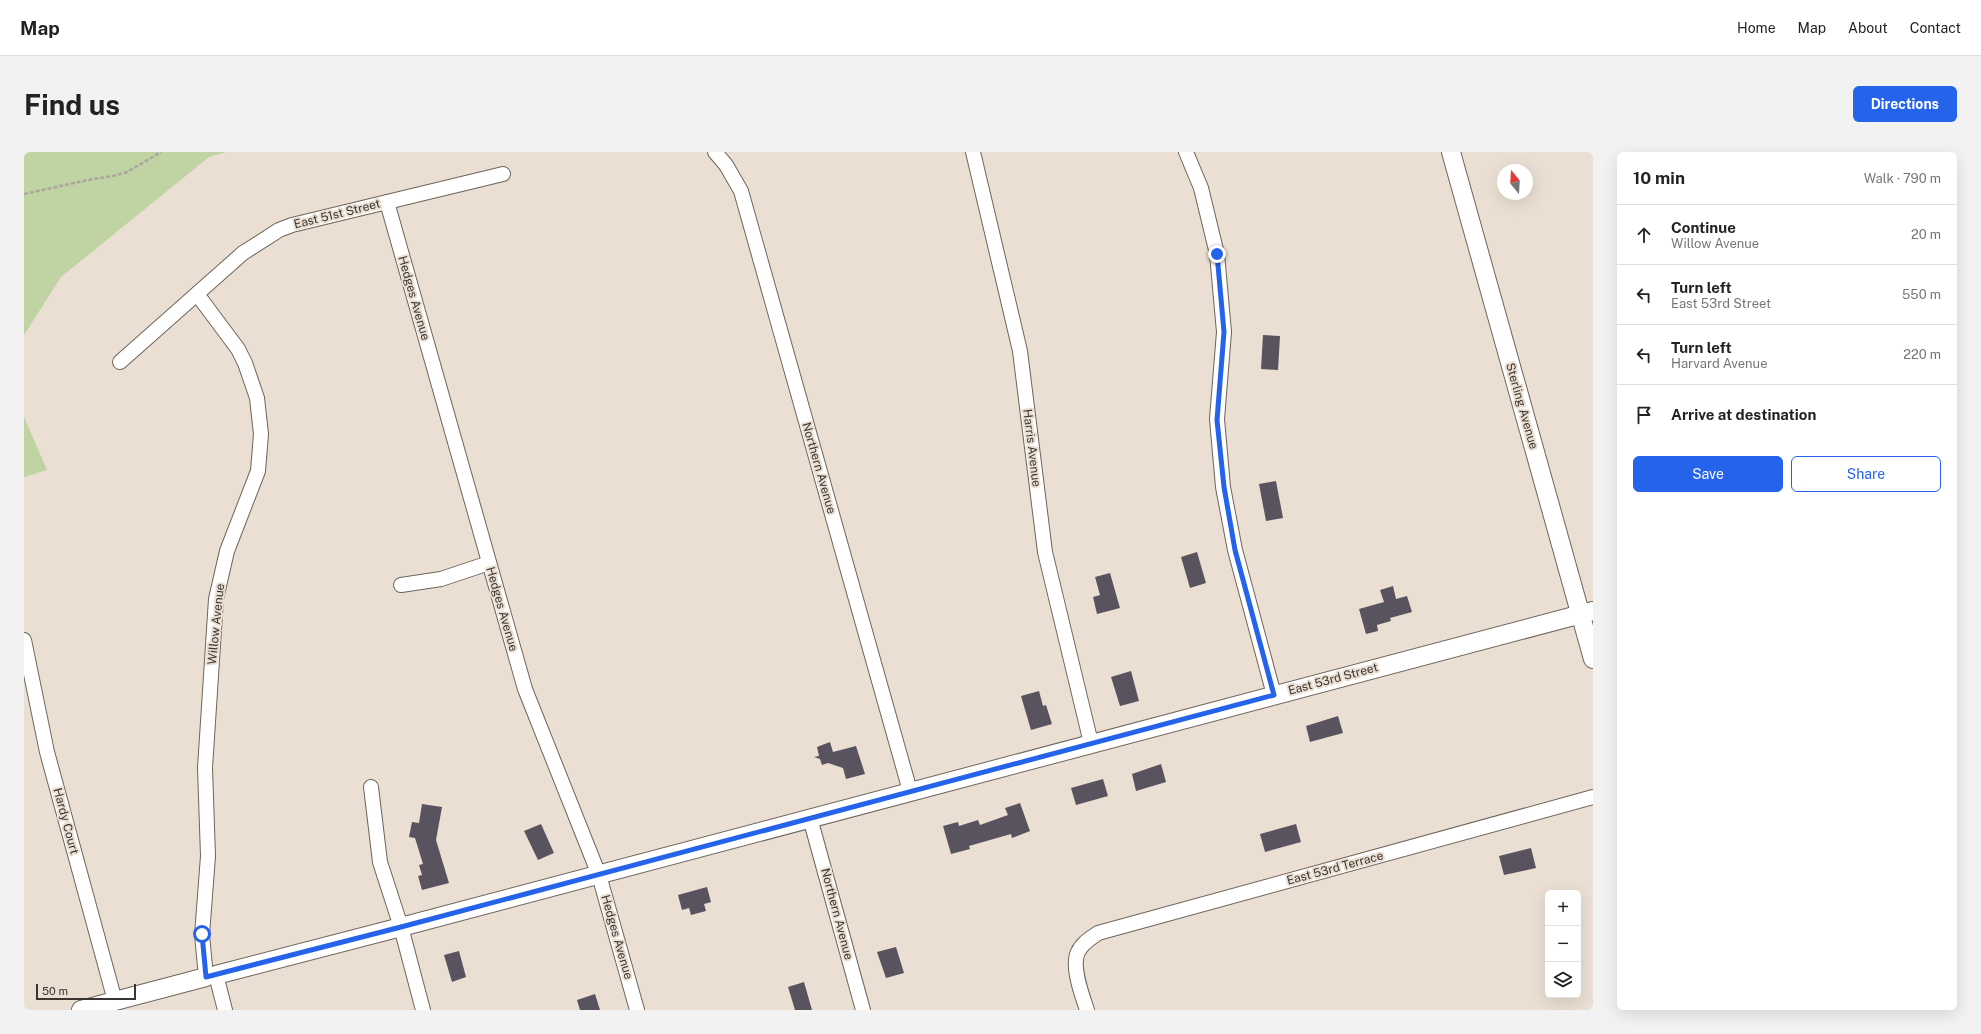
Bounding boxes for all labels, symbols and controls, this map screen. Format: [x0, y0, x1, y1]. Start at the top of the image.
text: Map [20, 17, 60, 39]
text: Home [1737, 20, 1776, 36]
text: Map [1798, 20, 1826, 36]
text: About [1848, 20, 1888, 36]
text: Contact [1910, 20, 1961, 36]
button: Directions [1853, 86, 1957, 122]
text: Find us [24, 88, 120, 121]
north arrow [1497, 164, 1533, 200]
text: 10 min [1633, 168, 1685, 188]
text: Walk · 790 m [1864, 171, 1941, 186]
street label: East 51st Street [292, 196, 382, 232]
text: Continue [1671, 219, 1736, 236]
icon: ahead [1633, 224, 1655, 246]
text: 20 m [1911, 227, 1941, 242]
text: Willow Avenue [1671, 236, 1759, 251]
route end [1208, 245, 1226, 263]
street label: Hedges Avenue [395, 254, 433, 342]
text: Turn left [1671, 279, 1732, 296]
icon: left [1633, 284, 1655, 306]
text: 550 m [1902, 287, 1941, 302]
text: East 53rd Street [1671, 296, 1771, 311]
text: Turn left [1671, 339, 1732, 356]
icon: left [1633, 344, 1655, 366]
text: 220 m [1903, 347, 1941, 362]
text: Harvard Avenue [1671, 356, 1768, 371]
street label: Sterling Avenue [1503, 361, 1541, 451]
icon: arrive [1633, 404, 1655, 426]
text: Arrive at destination [1671, 406, 1816, 423]
street label: Harris Avenue [1020, 408, 1044, 488]
street label: Northern Avenue [799, 421, 839, 515]
button: Save [1633, 456, 1783, 492]
button: Share [1791, 456, 1941, 492]
street label: Hedges Avenue [483, 565, 521, 653]
street label: Willow Avenue [205, 583, 227, 665]
street label: East 53rd Street [1287, 660, 1380, 698]
street label: Hardy Court [50, 786, 82, 856]
street label: East 53rd Terrace [1285, 848, 1385, 888]
street label: Northern Avenue [818, 867, 856, 962]
map controls [1545, 890, 1581, 998]
button: + [1545, 890, 1581, 926]
street label: Hedges Avenue [598, 893, 636, 981]
route start [193, 925, 211, 943]
button: − [1545, 926, 1581, 962]
button: layers [1545, 962, 1581, 998]
scale bar [36, 982, 136, 1001]
text: 50 m [42, 985, 68, 997]

